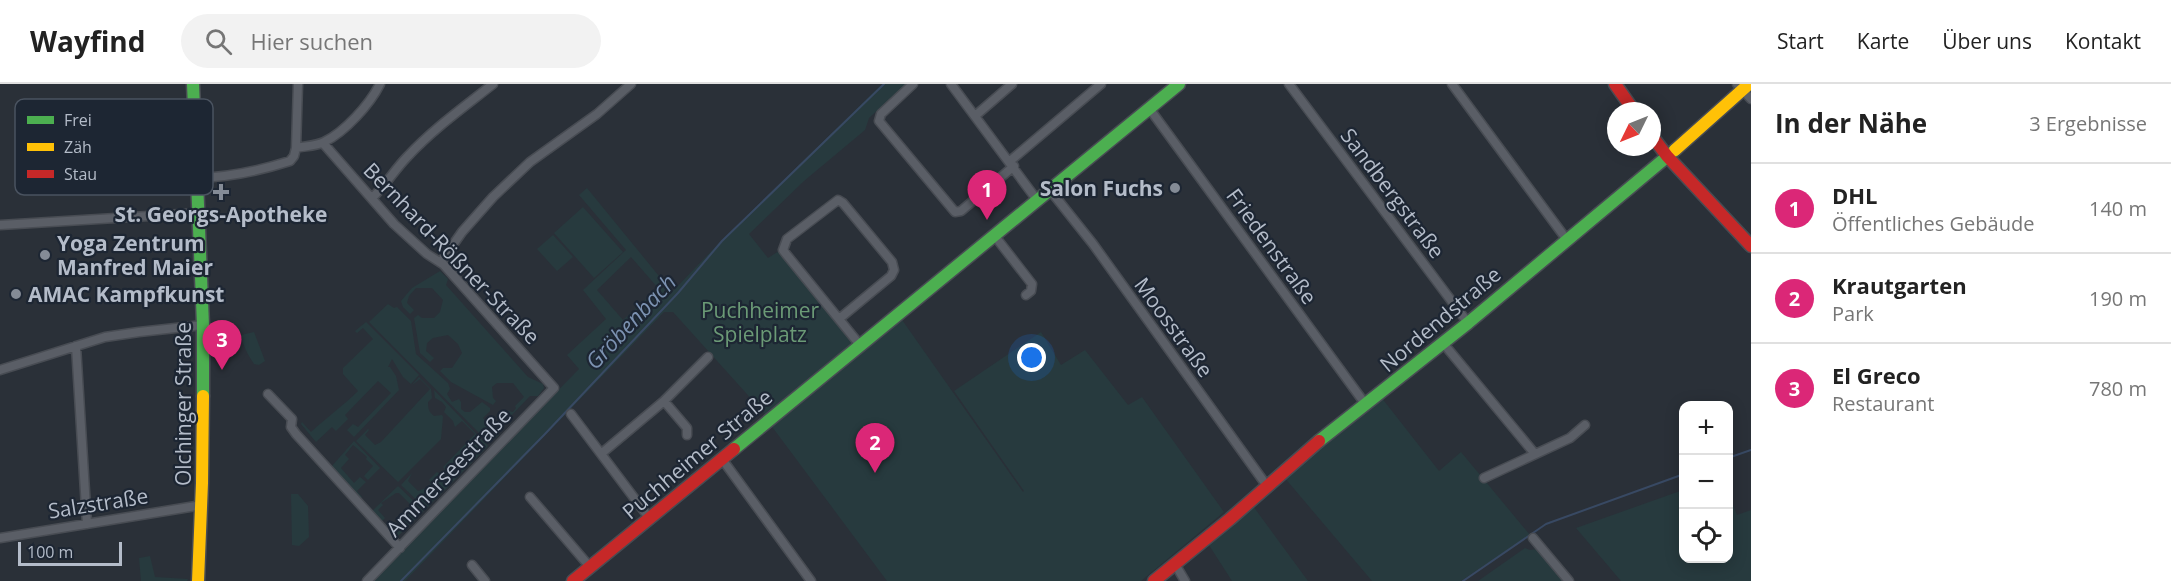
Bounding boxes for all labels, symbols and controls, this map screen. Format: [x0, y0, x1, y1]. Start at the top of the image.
search box [181, 14, 601, 68]
text: Wayfind [30, 22, 145, 60]
icon: search [202, 25, 235, 58]
text: Hier suchen [250, 26, 373, 56]
text: Start [1777, 27, 1824, 55]
text: Karte [1857, 27, 1909, 55]
text: Über uns [1942, 27, 2032, 55]
text: Kontakt [2065, 27, 2141, 55]
legend [15, 99, 213, 195]
north arrow [1607, 102, 1661, 156]
text: In der Nähe [1775, 105, 1927, 141]
text: Frei [64, 109, 92, 131]
text: 3 Ergebnisse [2029, 110, 2147, 137]
street label: Sandbergstraße [1335, 122, 1451, 264]
text: Zäh [64, 136, 92, 158]
street label: Bernhard-Rößner-Straße [358, 156, 546, 350]
text: Stau [64, 163, 97, 185]
pin: 1 [968, 170, 1006, 220]
place label: Salon Fuchs [1040, 174, 1163, 202]
text: DHL [1832, 180, 1878, 210]
marker: Salon Fuchs [1168, 181, 1182, 195]
street label: Friedenstraße [1221, 182, 1323, 310]
marker: St. Georgs-Apotheke [214, 185, 228, 199]
text: 1 [1789, 195, 1800, 222]
text: 140 m [2089, 195, 2147, 222]
place label: St. Georgs-Apotheke [115, 200, 327, 228]
text: Öffentliches Gebäude [1832, 210, 2034, 237]
place label: Yoga Zentrum Manfred Maier [57, 229, 213, 281]
marker: Yoga Zentrum Manfred Maier [38, 248, 52, 262]
street label: Nordendstraße [1374, 260, 1506, 378]
water label: Gröbenbach [578, 267, 682, 375]
text: Krautgarten [1832, 270, 1967, 300]
street label: Moosstraße [1128, 272, 1220, 382]
place label: AMAC Kampfkunst [28, 280, 224, 308]
text: 2 [1789, 285, 1800, 312]
text: 190 m [2089, 285, 2147, 312]
marker: AMAC Kampfkunst [9, 287, 23, 301]
park label: Puchheimer Spielplatz [701, 296, 820, 348]
text: Park [1832, 300, 1874, 327]
pin: 3 [202, 320, 242, 370]
street label: Olchinger Straße [169, 322, 197, 486]
your location [1017, 343, 1046, 372]
text: El Greco [1832, 360, 1921, 390]
text: 3 [1789, 375, 1800, 402]
text: 780 m [2089, 375, 2147, 402]
street label: Puchheimer Straße [616, 383, 778, 525]
text: Restaurant [1832, 390, 1934, 417]
map controls [1679, 401, 1733, 563]
button: + [1679, 401, 1733, 455]
street label: Ammerseestraße [379, 402, 517, 542]
pin: 2 [856, 424, 894, 473]
button: − [1679, 455, 1733, 509]
street label: Salzstraße [46, 481, 150, 525]
button: locate [1679, 509, 1733, 563]
scale bar [18, 539, 122, 566]
text: 100 m [27, 541, 73, 563]

